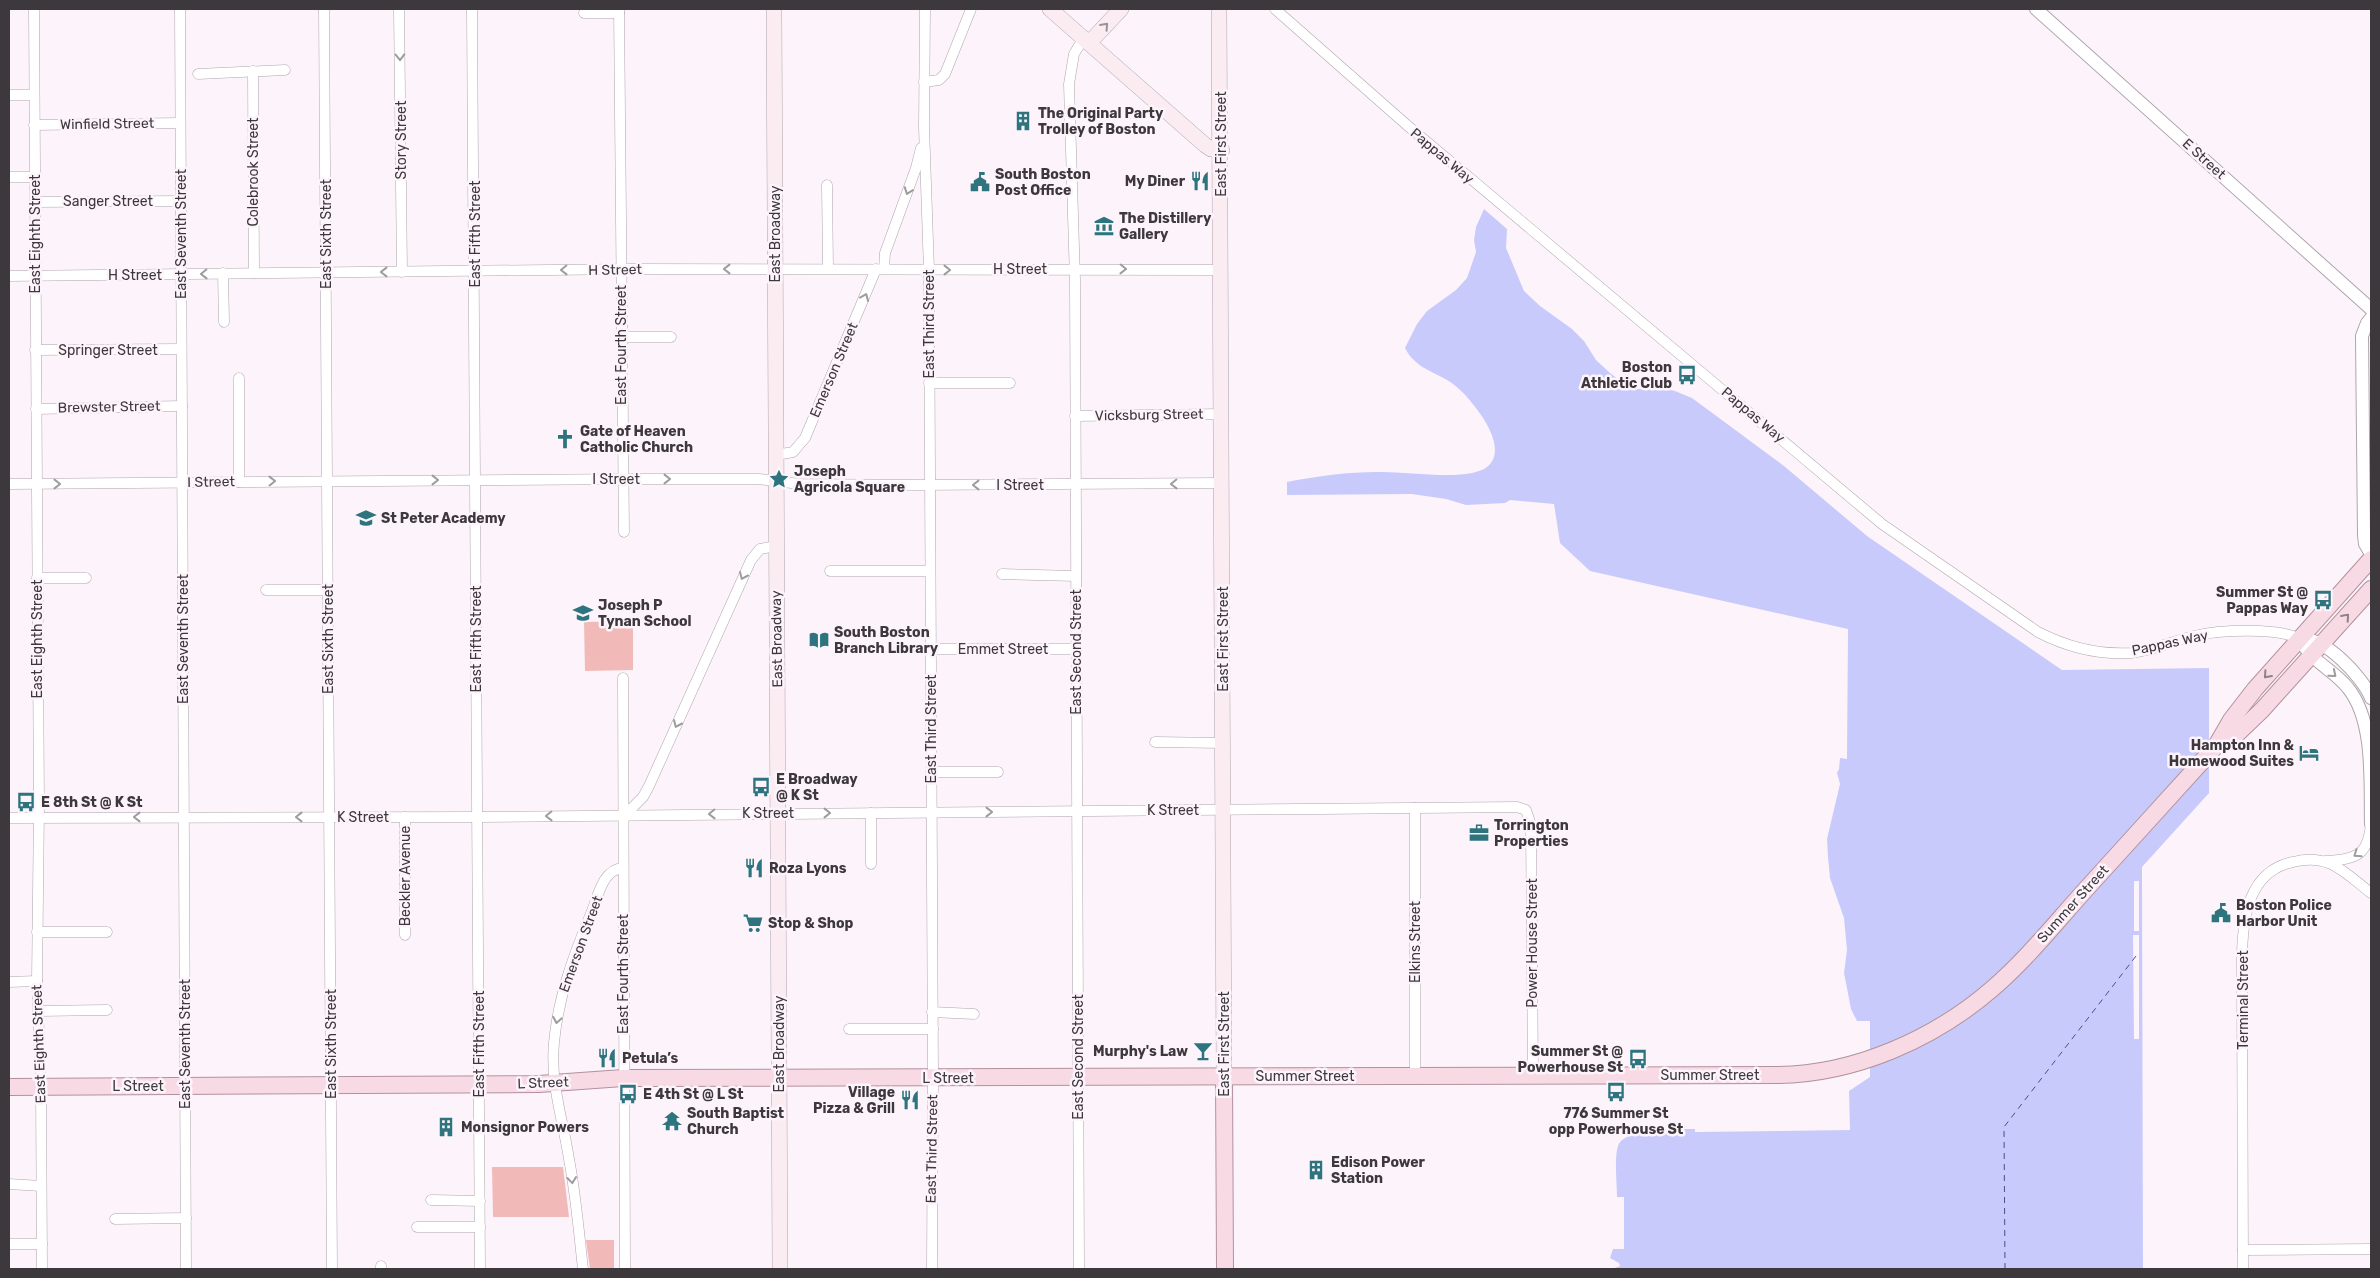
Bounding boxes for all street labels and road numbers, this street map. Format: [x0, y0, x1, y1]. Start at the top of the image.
street label: East First Street [1213, 91, 1230, 197]
street label: Story Street [393, 100, 410, 179]
street label: Winfield Street [60, 115, 155, 133]
street label: Colebrook Street [245, 117, 262, 227]
street label: Pappas Way [1407, 125, 1477, 188]
street label: E Street [2179, 135, 2230, 183]
street label: East Seventh Street [173, 168, 190, 299]
street label: East Eighth Street [27, 174, 44, 293]
street label: East Sixth Street [318, 179, 335, 289]
street label: East Fifth Street [467, 180, 484, 288]
street label: East Broadway [767, 185, 784, 283]
street label: Sanger Street [63, 193, 154, 210]
street label: H Street [588, 261, 643, 279]
street label: H Street [993, 261, 1047, 278]
street label: H Street [108, 267, 162, 284]
street label: East Third Street [921, 269, 938, 379]
street label: East Fourth Street [613, 284, 630, 405]
street label: Emerson Street [806, 319, 862, 420]
street label: Springer Street [58, 342, 158, 359]
street label: Pappas Way [1718, 384, 1788, 447]
street label: Brewster Street [58, 398, 161, 416]
street label: Vicksburg Street [1095, 406, 1204, 424]
street label: I Street [592, 471, 640, 488]
street label: I Street [187, 473, 236, 491]
street label: I Street [996, 477, 1044, 494]
street label: East Seventh Street [175, 573, 192, 704]
street label: East Eighth Street [29, 579, 46, 698]
street label: East Sixth Street [320, 584, 337, 694]
street label: East Fifth Street [468, 585, 485, 693]
street label: East First Street [1215, 586, 1232, 692]
street label: East Second Street [1068, 589, 1085, 715]
street label: East Broadway [768, 590, 786, 688]
street label: Pappas Way [2130, 627, 2210, 659]
street label: Emmet Street [958, 641, 1049, 658]
street label: East Third Street [923, 674, 940, 784]
street label: K Street [1147, 802, 1200, 819]
street label: K Street [742, 805, 795, 822]
street label: K Street [337, 809, 390, 826]
street label: Beckler Avenue [397, 826, 414, 926]
street label: Summer Street [2034, 861, 2113, 946]
street label: Power House Street [1524, 878, 1541, 1008]
street label: Emerson Street [556, 893, 607, 995]
street label: Elkins Street [1407, 900, 1424, 983]
street label: East Fourth Street [615, 913, 632, 1034]
street label: Terminal Street [2235, 950, 2252, 1050]
street label: East Seventh Street [177, 978, 194, 1109]
street label: East Eighth Street [28, 984, 50, 1104]
street label: East Sixth Street [323, 989, 340, 1099]
street label: East Fifth Street [471, 990, 488, 1098]
street label: East First Street [1216, 991, 1233, 1097]
street label: East Second Street [1070, 994, 1087, 1120]
street label: East Broadway [771, 995, 788, 1093]
street label: Summer Street [1661, 1067, 1760, 1084]
street label: Summer Street [1256, 1068, 1355, 1085]
street label: L Street [922, 1070, 974, 1087]
street label: L Street [517, 1074, 570, 1092]
street label: L Street [112, 1078, 164, 1095]
street label: East Third Street [923, 1094, 941, 1204]

